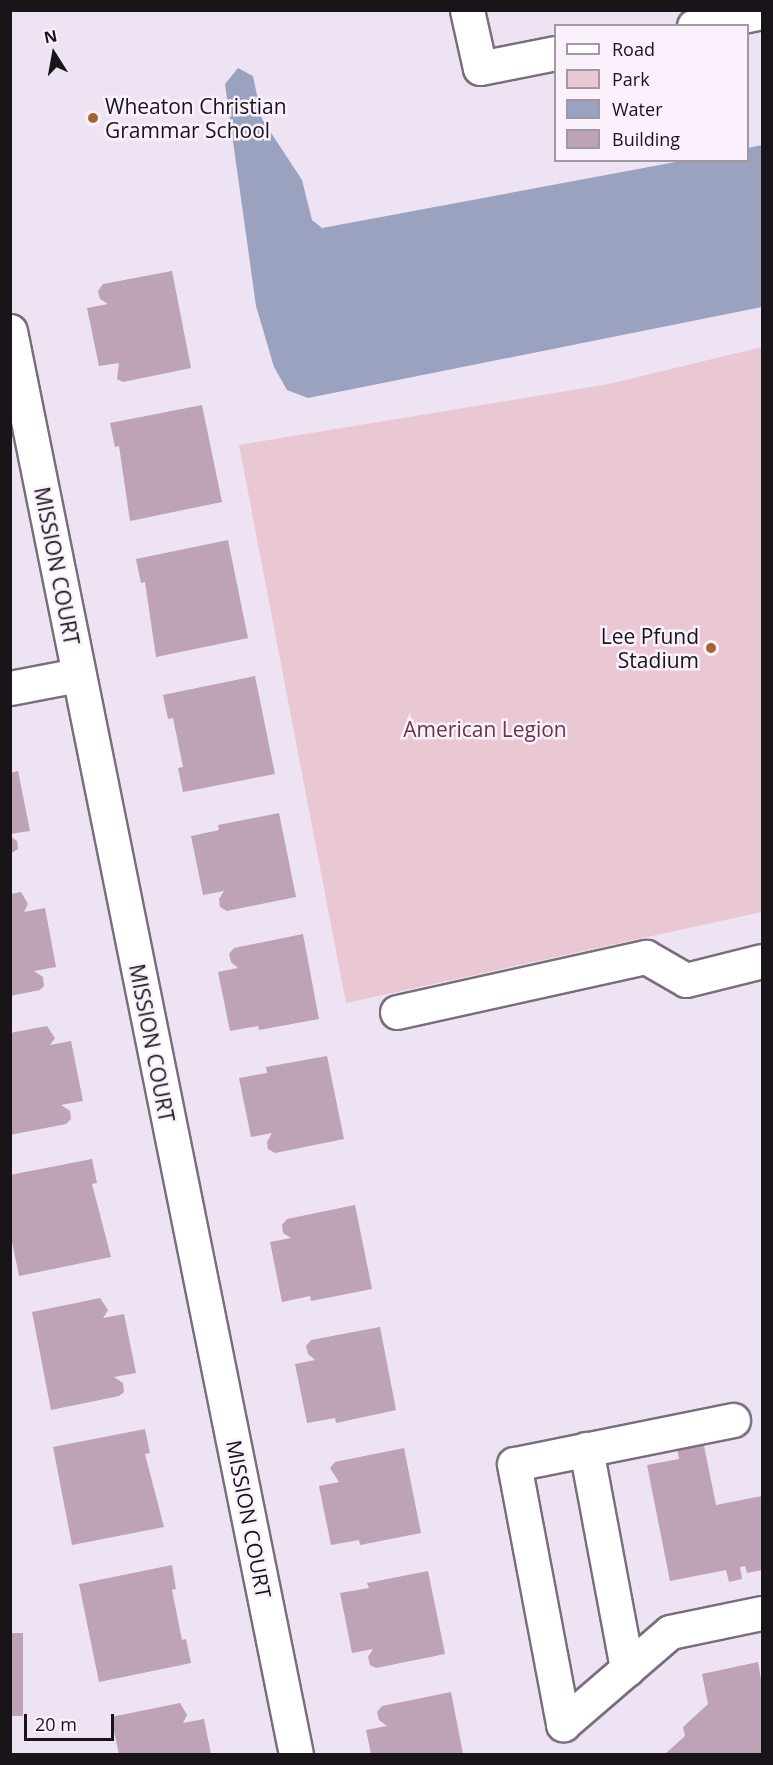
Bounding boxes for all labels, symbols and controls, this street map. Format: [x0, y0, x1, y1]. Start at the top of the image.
north arrow [24, 24, 84, 84]
text: N [42, 24, 59, 48]
legend [554, 24, 749, 162]
text: Road [612, 37, 655, 61]
text: Park [612, 67, 650, 91]
place label: Wheaton Christian Grammar School [105, 93, 287, 143]
text: Water [612, 97, 663, 121]
marker: Wheaton Christian Grammar School [86, 111, 100, 125]
text: Building [612, 127, 680, 151]
street label: MISSION COURT [29, 485, 85, 647]
place label: Lee Pfund Stadium [601, 623, 699, 673]
marker: Lee Pfund Stadium [704, 641, 718, 655]
park label: American Legion [403, 716, 567, 742]
street label: MISSION COURT [124, 962, 180, 1124]
street label: MISSION COURT [221, 1438, 277, 1600]
scale bar [27, 1702, 117, 1740]
text: 20 m [35, 1712, 77, 1736]

